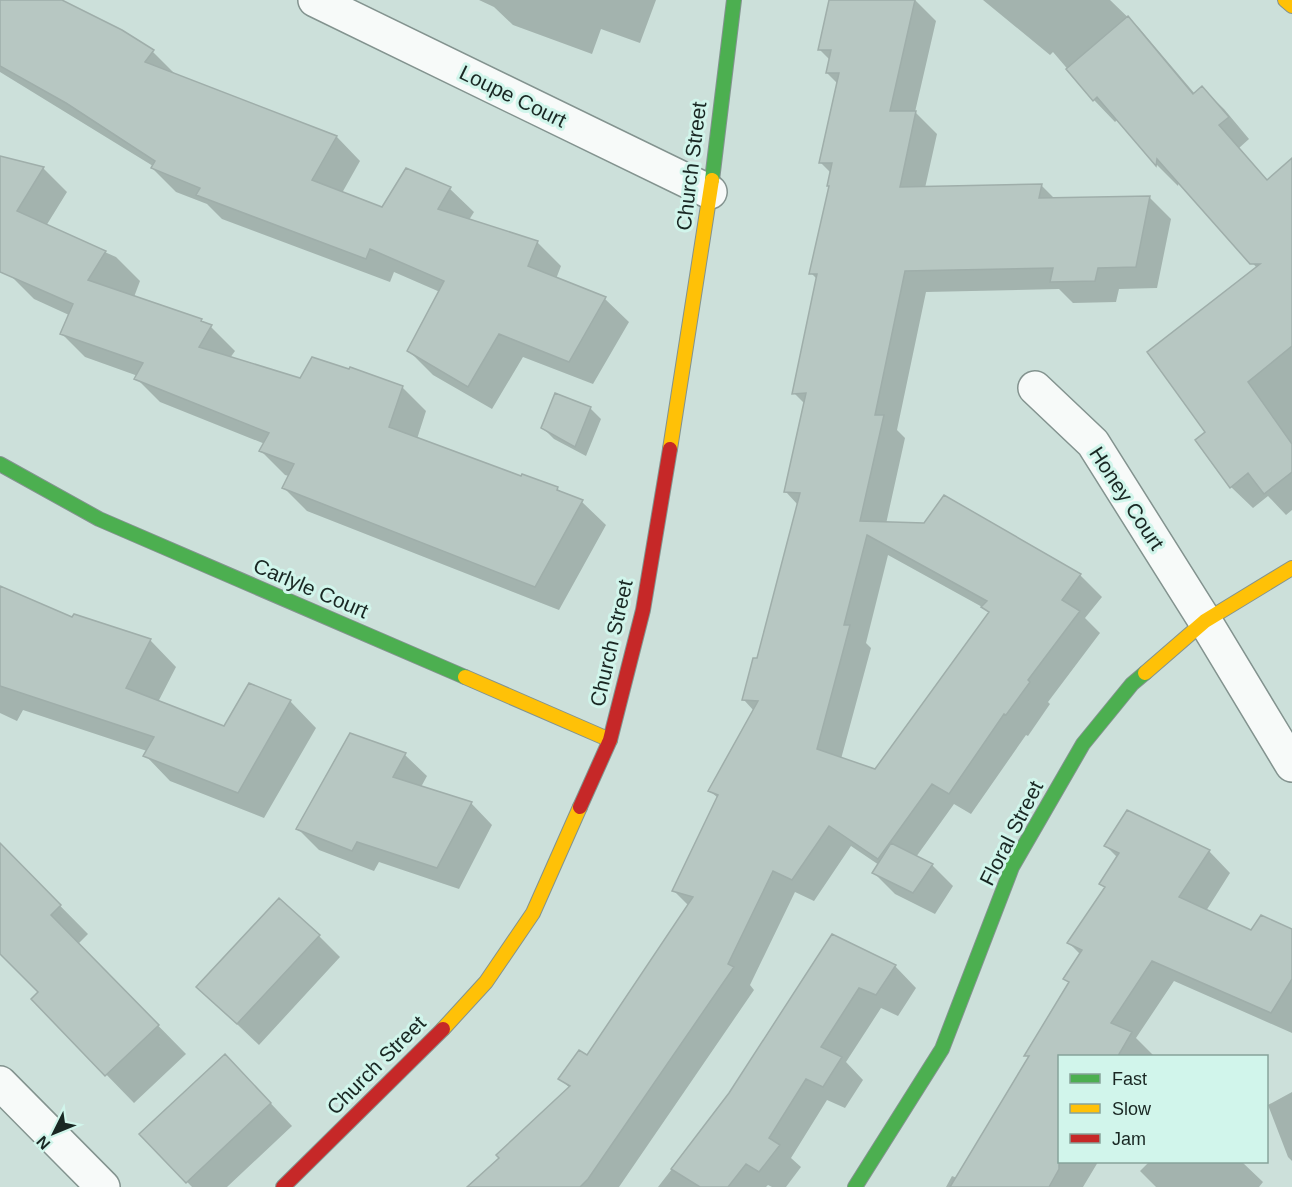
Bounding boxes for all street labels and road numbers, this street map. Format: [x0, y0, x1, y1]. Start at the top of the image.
street label: Loupe Court [456, 60, 570, 132]
street label: Church Street [672, 100, 710, 232]
street label: Honey Court [1085, 442, 1169, 554]
street label: Carlyle Court [250, 553, 372, 623]
street label: Church Street [585, 577, 637, 709]
street label: Floral Street [975, 777, 1047, 889]
street label: Church Street [322, 1011, 430, 1119]

